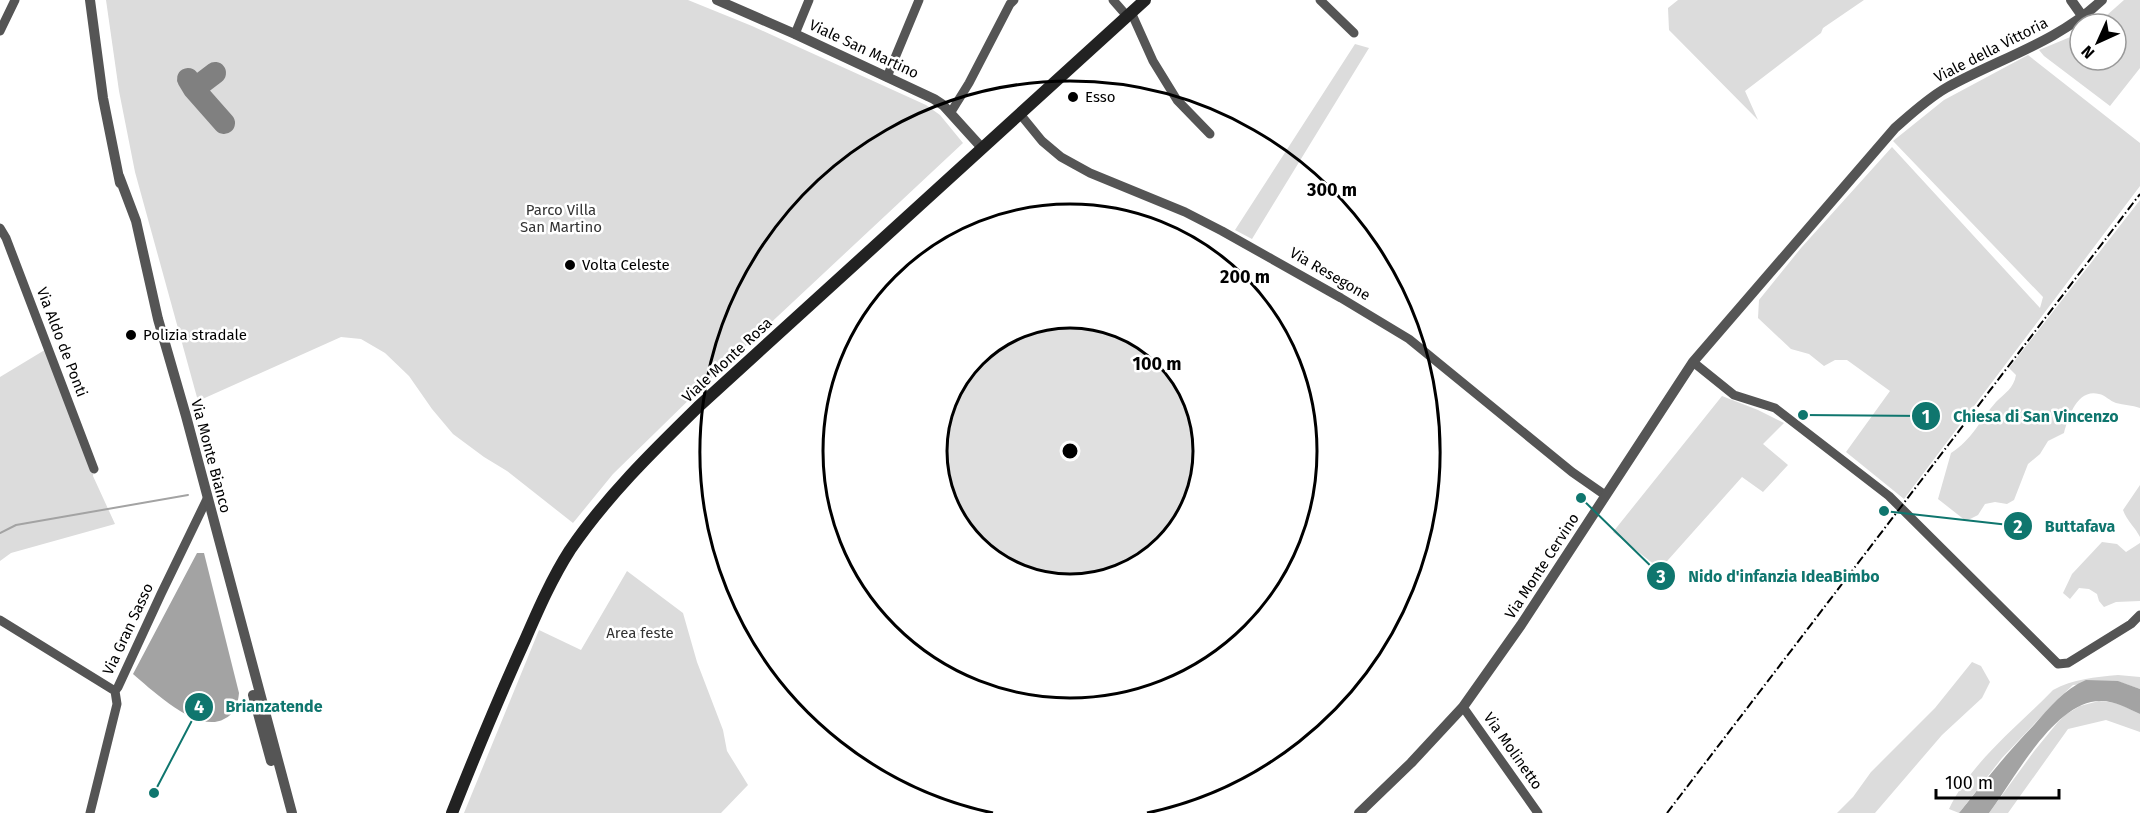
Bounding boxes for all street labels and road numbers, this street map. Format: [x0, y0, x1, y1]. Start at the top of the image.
street label: Viale della Vittoria [1931, 14, 2051, 86]
street label: Viale San Martino [806, 16, 922, 82]
street label: Via Resegone [1286, 244, 1374, 304]
street label: Via Aldo de Ponti [33, 285, 91, 399]
street label: Viale Monte Rosa [678, 314, 776, 406]
street label: Via Monte Bianco [187, 397, 235, 515]
street label: Via Monte Cervino [1501, 510, 1583, 622]
street label: Via Gran Sasso [99, 580, 157, 678]
street label: Via Molinetto [1480, 709, 1546, 793]

